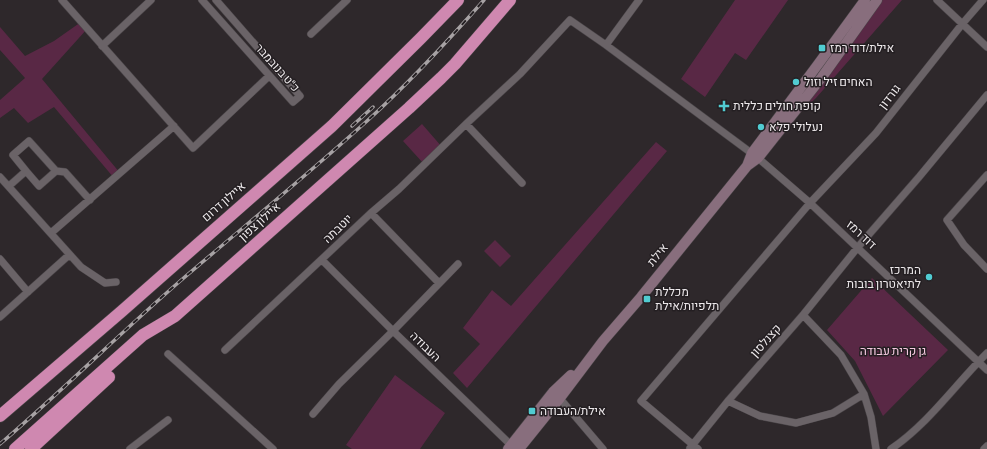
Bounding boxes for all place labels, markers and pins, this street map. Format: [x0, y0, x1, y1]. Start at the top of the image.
place label: אילת/דוד רמז [830, 41, 894, 56]
marker: אילת/דוד רמז [817, 43, 827, 53]
place label: האחים זיל וזול [804, 75, 873, 90]
marker: האחים זיל וזול [791, 77, 801, 87]
place label: קופת חולים כללית [733, 99, 821, 114]
marker: קופת חולים כללית [718, 100, 730, 112]
place label: נעלולי פלא [769, 120, 823, 135]
marker: נעלולי פלא [756, 122, 766, 132]
place label: המרכז לתיאטרון בובות [847, 263, 921, 292]
marker: המרכז לתיאטרון בובות [924, 272, 934, 282]
place label: מכללת תלפיות/אילת [655, 285, 719, 314]
marker: מכללת תלפיות/אילת [642, 294, 652, 304]
place label: אילת/העבודה [540, 404, 606, 419]
marker: אילת/העבודה [527, 406, 537, 416]

